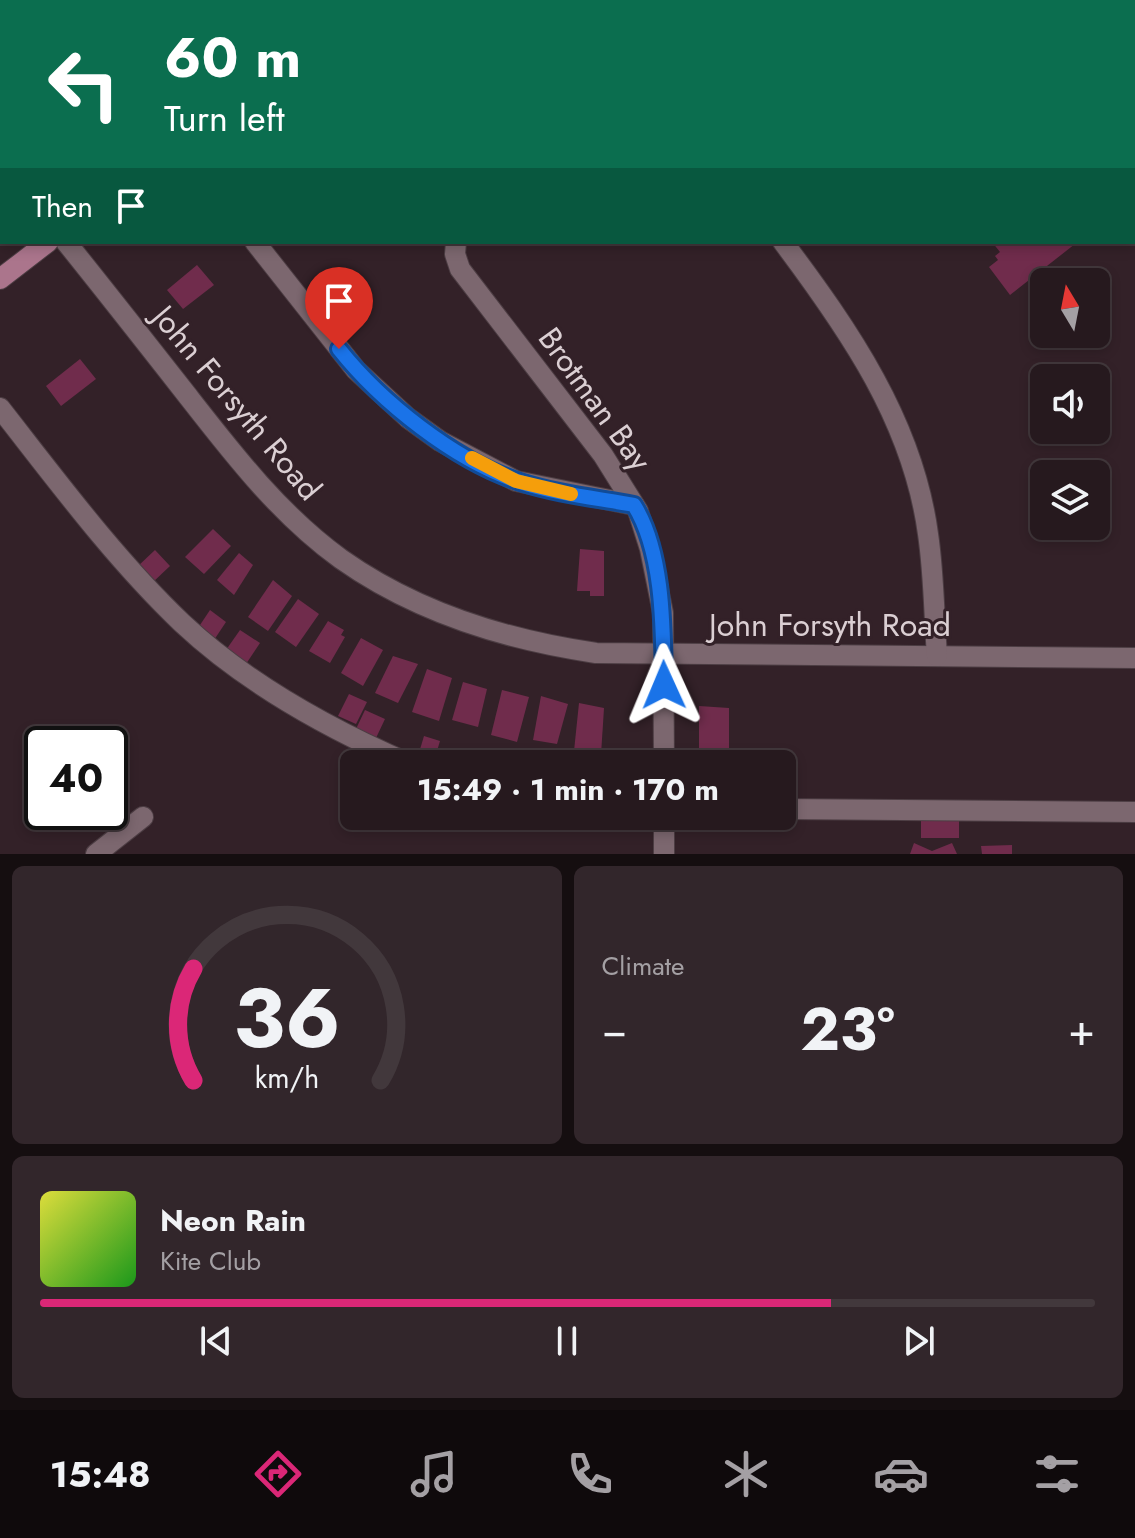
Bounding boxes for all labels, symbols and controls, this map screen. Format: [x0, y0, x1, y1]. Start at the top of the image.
text: 60 m [164, 17, 301, 98]
icon: left [32, 32, 136, 136]
text: Turn left [164, 92, 285, 144]
icon: arrive [109, 184, 153, 228]
text: Then [32, 185, 93, 228]
pin [305, 267, 373, 349]
north arrow [1030, 268, 1110, 348]
map controls [1030, 268, 1110, 540]
icon: arrive [317, 279, 361, 323]
street label: John Forsyth Road [139, 293, 332, 510]
street label: Brotman Bay [527, 318, 663, 481]
button: sound [1030, 364, 1110, 444]
button: layers [1030, 460, 1110, 540]
street label: John Forsyth Road [705, 602, 951, 648]
position arrow [622, 643, 706, 727]
speed limit sign: 40 [24, 726, 128, 830]
text: 15:49 · 1 min · 170 m [417, 768, 719, 811]
text: Climate [602, 947, 684, 985]
text: 36 [233, 958, 340, 1078]
text: 23° [800, 986, 895, 1073]
text: − [602, 998, 627, 1062]
text: + [1068, 998, 1095, 1062]
text: km/h [254, 1057, 319, 1099]
text: Neon Rain [160, 1199, 306, 1242]
text: Kite Club [160, 1242, 261, 1280]
icon: previous [194, 1319, 238, 1363]
icon: pause [545, 1319, 589, 1363]
icon: next [897, 1319, 941, 1363]
icon: directions [250, 1446, 306, 1502]
icon: music [406, 1446, 462, 1502]
icon: phone [562, 1446, 618, 1502]
icon: climate [718, 1446, 774, 1502]
icon: car [873, 1446, 929, 1502]
icon: filters [1029, 1446, 1085, 1502]
text: 15:48 [50, 1448, 151, 1500]

